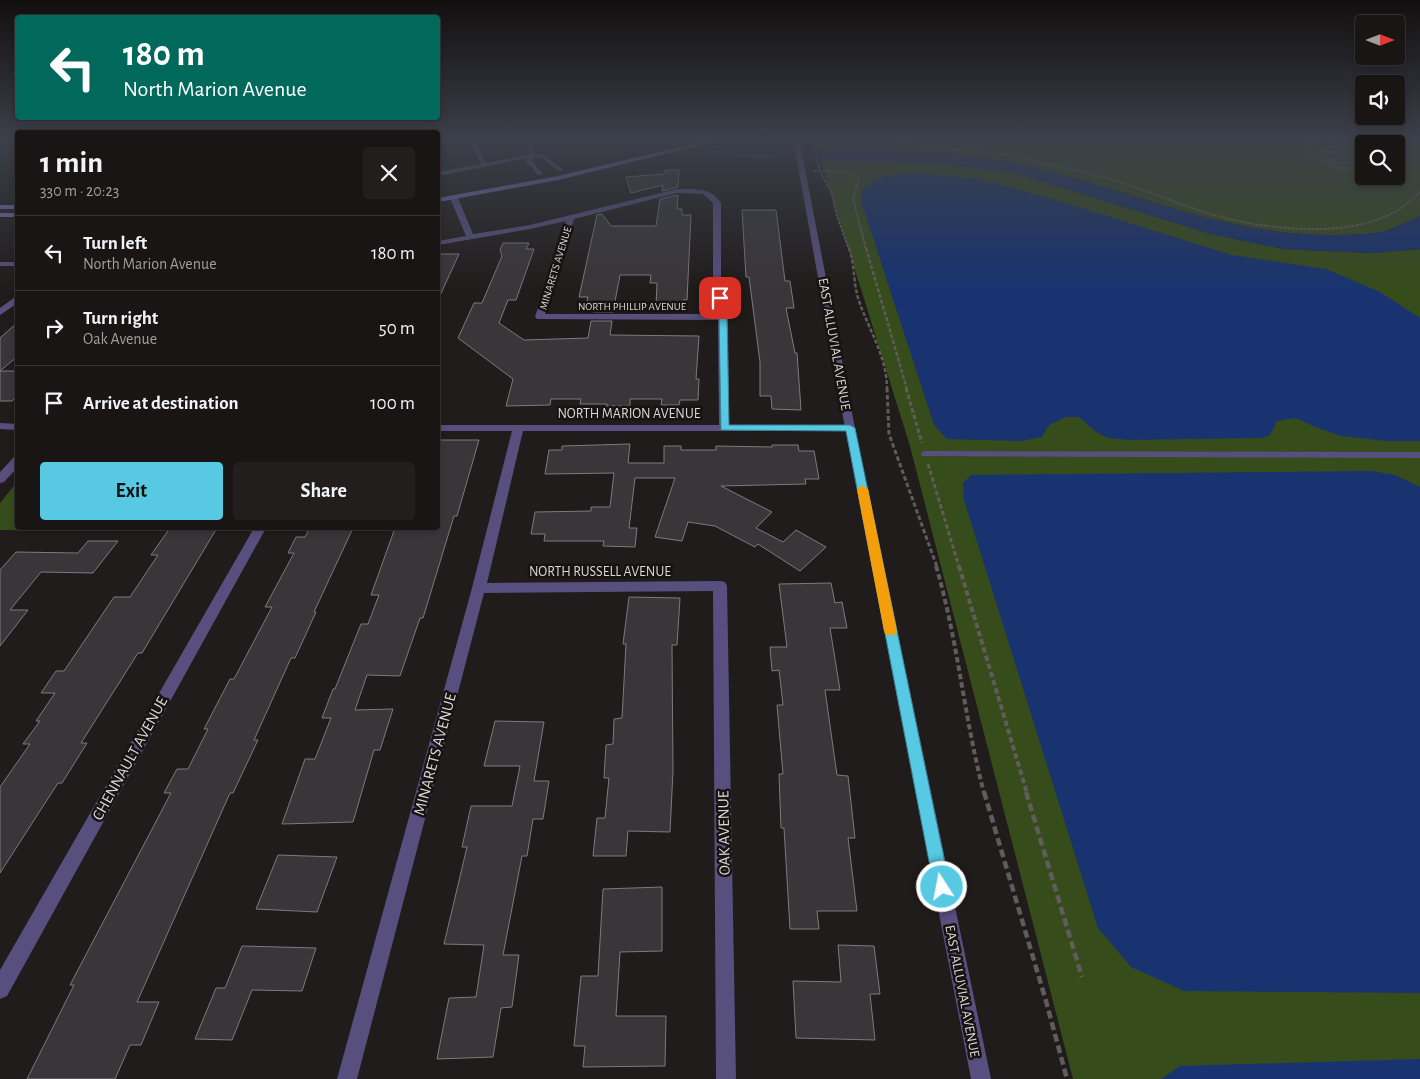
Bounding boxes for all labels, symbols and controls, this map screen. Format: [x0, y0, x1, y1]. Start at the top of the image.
north arrow [1355, 15, 1405, 65]
map controls [1355, 15, 1405, 185]
icon: left [40, 35, 105, 100]
text: 180 m [123, 37, 205, 72]
button: sound [1355, 75, 1405, 125]
text: North Marion Avenue [123, 78, 307, 100]
button: search [1355, 135, 1405, 185]
button: close [363, 147, 415, 199]
text: 1 min [40, 148, 103, 178]
text: 330 m · 20:23 [40, 183, 119, 199]
street label: MINARETS AVENUE [538, 225, 574, 311]
text: Turn left [83, 234, 147, 253]
icon: left [40, 239, 68, 267]
text: 180 m [371, 244, 415, 263]
text: North Marion Avenue [83, 256, 217, 272]
pin [699, 277, 741, 319]
street label: EAST ALLUVIAL AVENUE [815, 277, 853, 412]
icon: arrive [706, 284, 734, 312]
street label: NORTH PHILLIP AVENUE [578, 301, 687, 312]
text: Turn right [83, 309, 158, 328]
icon: right [40, 314, 68, 342]
text: 50 m [379, 319, 415, 338]
text: Oak Avenue [83, 331, 157, 347]
icon: arrive [40, 389, 68, 417]
text: Arrive at destination [83, 394, 239, 413]
text: 100 m [370, 394, 415, 413]
street label: NORTH MARION AVENUE [558, 407, 701, 421]
button: Exit [40, 462, 223, 520]
button: Share [233, 462, 415, 520]
street label: NORTH RUSSELL AVENUE [529, 565, 671, 579]
street label: MINARETS AVENUE [411, 691, 459, 817]
street label: CHENNAULT AVENUE [89, 694, 171, 823]
street label: OAK AVENUE [715, 790, 733, 876]
position arrow [915, 860, 967, 912]
street label: EAST ALLUVIAL AVENUE [942, 924, 982, 1059]

